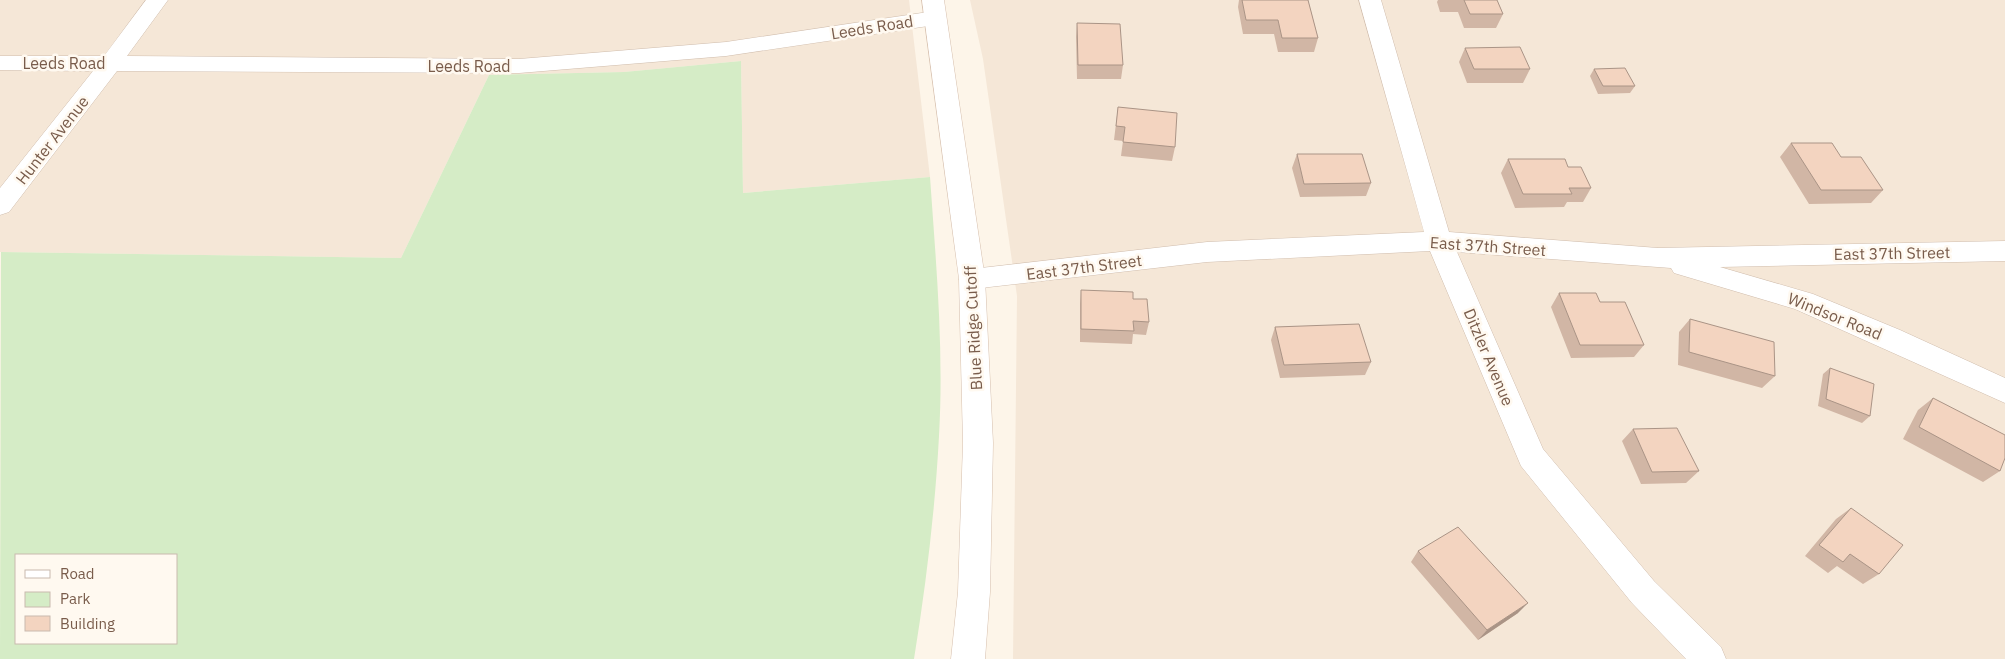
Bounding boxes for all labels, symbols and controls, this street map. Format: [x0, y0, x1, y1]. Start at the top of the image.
street label: Leeds Road [829, 11, 915, 43]
street label: Leeds Road [22, 53, 106, 73]
street label: Leeds Road [427, 56, 511, 76]
street label: Hunter Avenue [11, 92, 93, 188]
street label: East 37th Street [1429, 232, 1547, 260]
street label: East 37th Street [1834, 242, 1950, 264]
street label: East 37th Street [1025, 250, 1143, 284]
street label: Blue Ridge Cutoff [960, 265, 986, 391]
street label: Windsor Road [1785, 288, 1885, 344]
street label: Ditzler Avenue [1459, 305, 1519, 409]
legend [15, 554, 178, 644]
text: Road [60, 564, 95, 583]
text: Park [60, 589, 90, 608]
text: Building [60, 614, 115, 633]

